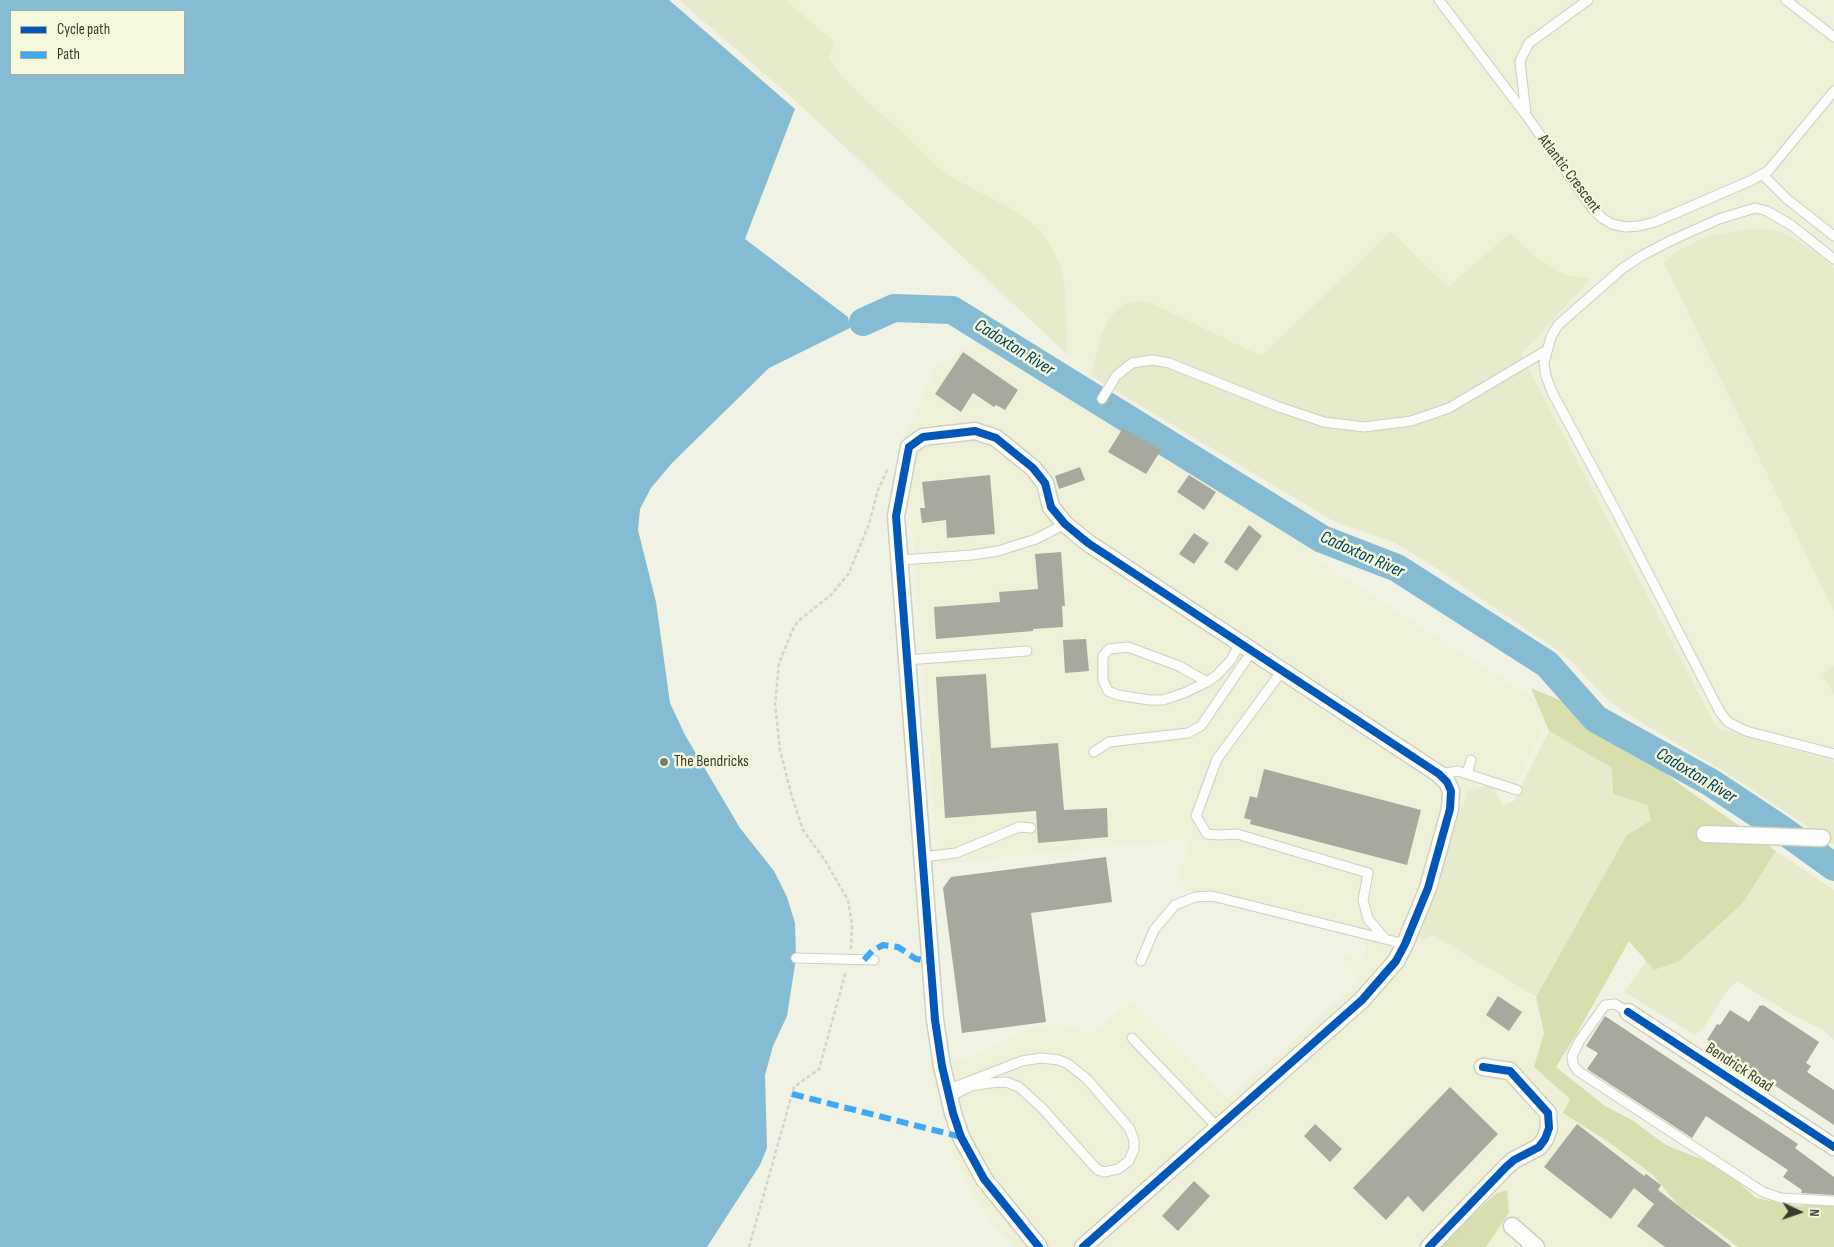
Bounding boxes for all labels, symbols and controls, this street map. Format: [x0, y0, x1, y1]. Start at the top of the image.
legend [10, 10, 185, 75]
text: Cycle path [57, 20, 110, 39]
text: Path [57, 45, 80, 64]
street label: Atlantic Crescent [1533, 131, 1605, 217]
water label: Cadoxton River [970, 315, 1058, 381]
water label: Cadoxton River [1317, 527, 1407, 583]
water label: Cadoxton River [1652, 744, 1740, 808]
place label: The Bendricks [674, 752, 749, 772]
marker: The Bendricks [658, 756, 670, 768]
street label: Bendrick Road [1702, 1039, 1776, 1097]
north arrow [1774, 1187, 1824, 1237]
text: N [1806, 1209, 1823, 1217]

